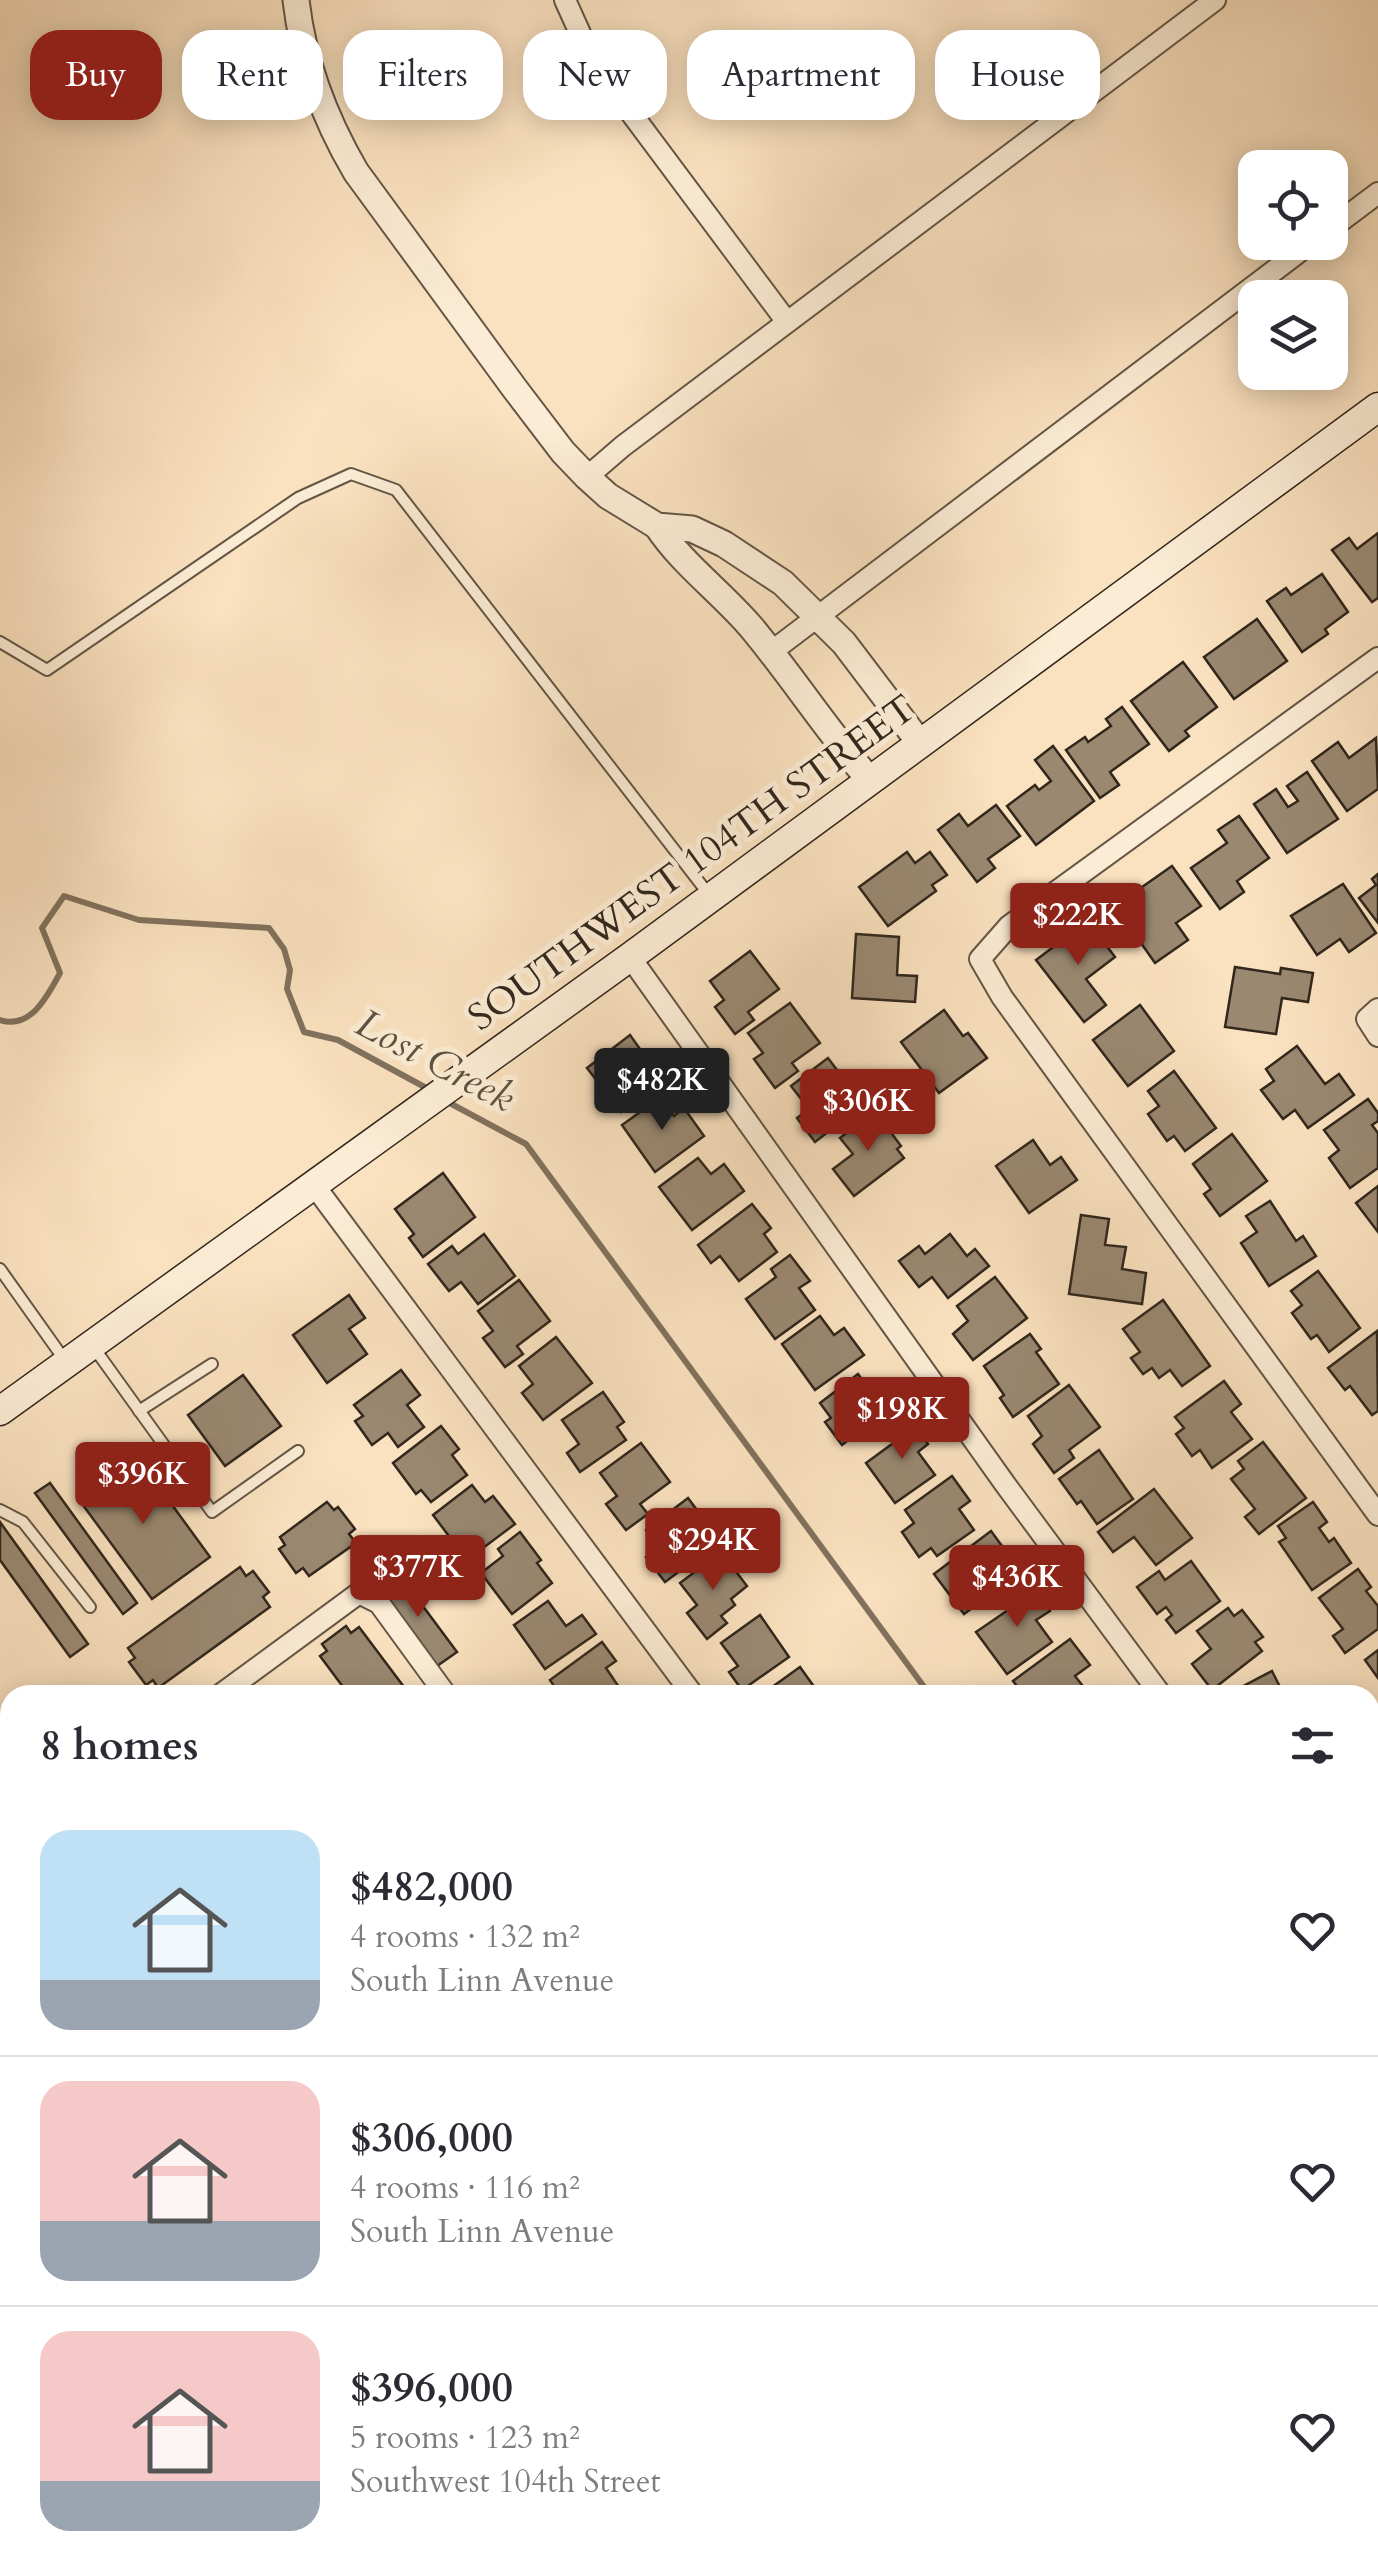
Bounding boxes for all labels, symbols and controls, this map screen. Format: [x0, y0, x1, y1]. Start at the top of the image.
chip: Buy [30, 30, 162, 120]
chip: Rent [182, 30, 323, 120]
chip: Filters [343, 30, 503, 120]
chip: New [523, 30, 667, 120]
chip: Apartment [687, 30, 915, 120]
chip: House [935, 30, 1100, 120]
map controls [1238, 150, 1348, 390]
button: locate [1238, 150, 1348, 260]
button: layers [1238, 280, 1348, 390]
street label: SOUTHWEST 104TH STREET [458, 683, 926, 1043]
pin: $222K [1008, 883, 1148, 968]
text: $222K [1032, 893, 1124, 937]
water label: Lost Creek [346, 996, 524, 1126]
pin: $482K [592, 1048, 732, 1133]
text: $482K [616, 1058, 708, 1102]
pin: $306K [798, 1069, 938, 1154]
text: $306K [822, 1079, 914, 1123]
pin: $198K [832, 1377, 972, 1462]
text: $198K [856, 1387, 948, 1431]
pin: $396K [73, 1442, 213, 1527]
text: $396K [97, 1452, 189, 1496]
pin: $294K [643, 1508, 783, 1593]
text: $294K [667, 1518, 759, 1562]
pin: $377K [348, 1535, 488, 1620]
text: $377K [372, 1545, 464, 1589]
pin: $436K [947, 1545, 1087, 1630]
text: $436K [971, 1555, 1063, 1599]
text: 8 homes [40, 1717, 198, 1774]
icon: filters [1285, 1718, 1340, 1773]
text: $482,000 [350, 1858, 513, 1915]
icon: home [120, 1870, 240, 1990]
icon: heart [1285, 1903, 1340, 1958]
text: 4 rooms · 132 m² [350, 1915, 580, 1959]
text: South Linn Avenue [350, 1959, 614, 2003]
text: $306,000 [350, 2109, 513, 2166]
icon: home [120, 2121, 240, 2241]
icon: heart [1285, 2154, 1340, 2209]
text: 4 rooms · 116 m² [350, 2166, 580, 2210]
text: South Linn Avenue [350, 2210, 614, 2254]
text: $396,000 [350, 2359, 513, 2416]
icon: home [120, 2371, 240, 2491]
icon: heart [1285, 2404, 1340, 2459]
text: 5 rooms · 123 m² [350, 2416, 580, 2460]
text: Southwest 104th Street [350, 2460, 661, 2504]

